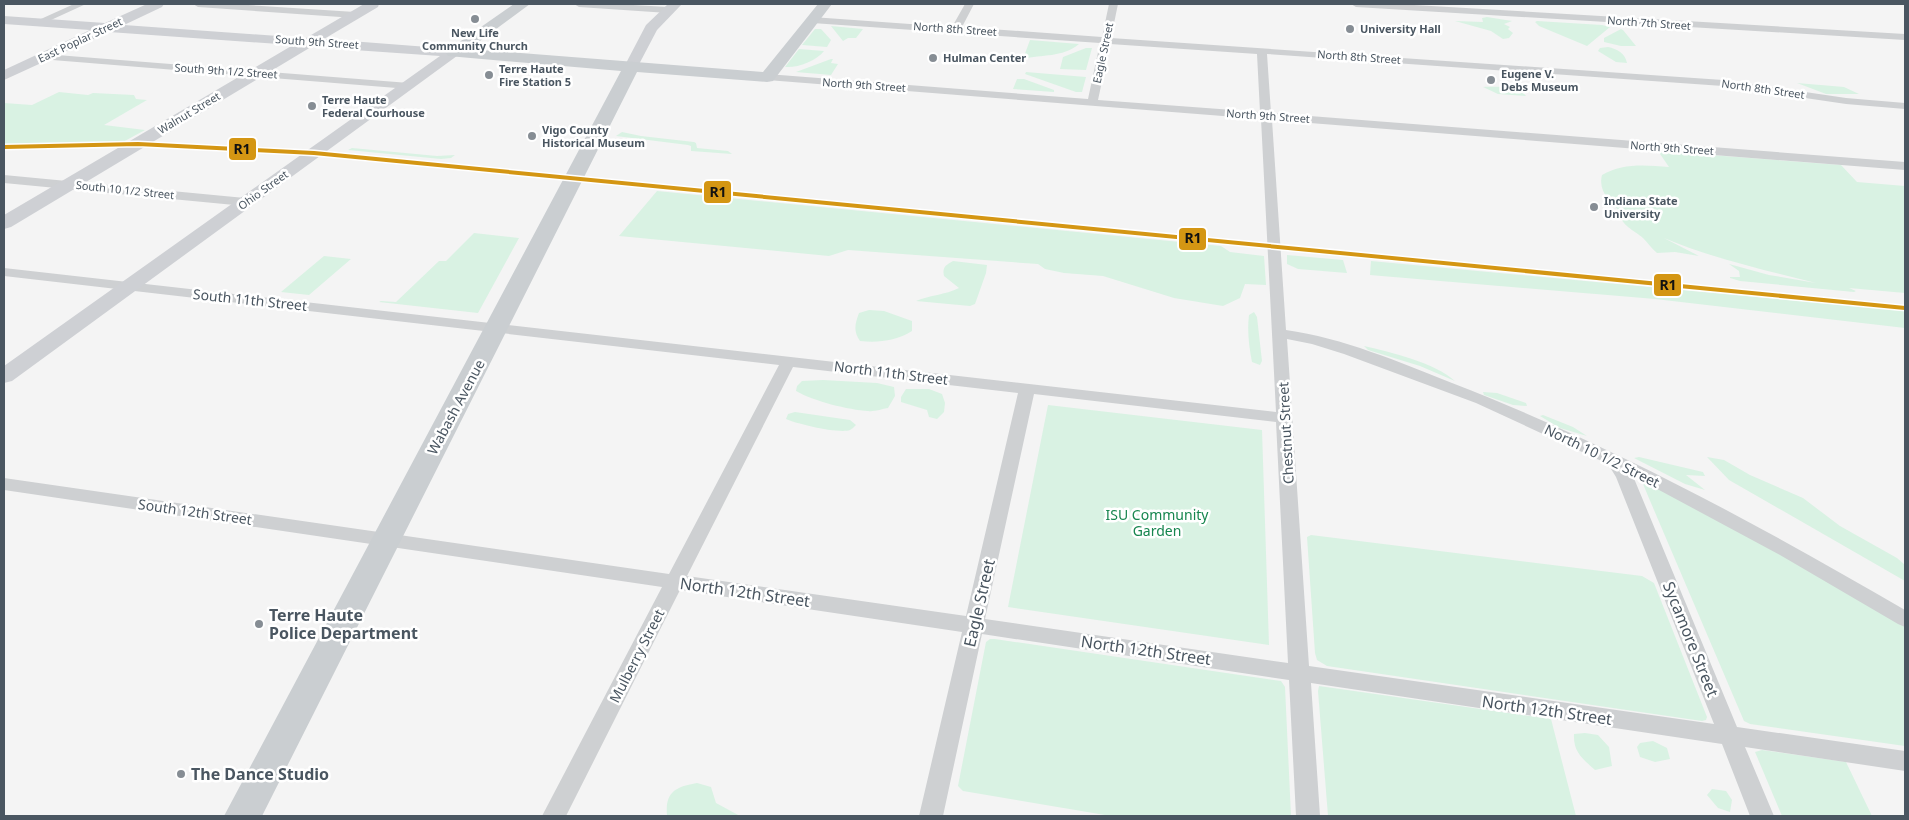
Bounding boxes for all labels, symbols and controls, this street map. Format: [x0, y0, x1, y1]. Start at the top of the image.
street label: North 7th Street [1607, 12, 1691, 33]
street label: East Poplar Street [35, 13, 124, 66]
marker: New Life Community Church [469, 13, 481, 25]
street label: North 8th Street [913, 18, 997, 39]
street label: Eagle Street [1089, 21, 1116, 85]
place label: University Hall [1360, 21, 1441, 36]
marker: University Hall [1344, 23, 1356, 35]
place label: New Life Community Church [422, 25, 528, 53]
street label: South 9th Street [275, 31, 359, 52]
street label: North 8th Street [1317, 46, 1401, 67]
place label: Hulman Center [943, 50, 1026, 65]
marker: Hulman Center [927, 52, 939, 64]
street label: South 9th 1/2 Street [174, 59, 278, 82]
place label: Terre Haute Fire Station 5 [499, 61, 571, 89]
place label: Eugene V. Debs Museum [1501, 66, 1578, 94]
marker: Terre Haute Fire Station 5 [483, 69, 495, 81]
street label: North 9th Street [822, 74, 906, 95]
marker: Eugene V. Debs Museum [1485, 74, 1497, 86]
street label: North 8th Street [1721, 75, 1806, 102]
street label: Walnut Street [155, 88, 223, 137]
place label: Terre Haute Federal Courhouse [322, 92, 425, 120]
marker: Terre Haute Federal Courhouse [306, 100, 318, 112]
street label: North 9th Street [1226, 105, 1310, 126]
place label: Vigo County Historical Museum [542, 122, 645, 150]
marker: Vigo County Historical Museum [526, 130, 538, 142]
line badge: R1 [228, 137, 257, 161]
street label: North 9th Street [1630, 137, 1714, 158]
text: R1 [233, 139, 251, 158]
street label: Ohio Street [235, 166, 291, 213]
street label: South 10 1/2 Street [75, 177, 175, 202]
line badge: R1 [703, 180, 732, 204]
text: R1 [709, 182, 727, 201]
place label: Indiana State University [1604, 193, 1678, 221]
marker: Indiana State University [1588, 201, 1600, 213]
line badge: R1 [1178, 227, 1207, 251]
text: R1 [1184, 228, 1202, 247]
line badge: R1 [1653, 273, 1682, 297]
text: R1 [1659, 275, 1677, 294]
street label: South 11th Street [192, 284, 308, 315]
street label: Wabash Avenue [422, 356, 489, 458]
street label: North 11th Street [833, 356, 949, 389]
street label: Chestnut Street [1273, 381, 1298, 485]
street label: North 10 1/2 Street [1541, 419, 1663, 492]
street label: South 12th Street [137, 494, 253, 529]
park label: ISU Community Garden [1106, 505, 1209, 540]
street label: Eagle Street [958, 557, 1000, 649]
street label: North 12th Street [679, 572, 812, 612]
street label: Sycamore Street [1658, 578, 1724, 700]
place label: Terre Haute Police Department [269, 604, 418, 644]
street label: Mulberry Street [605, 606, 668, 706]
marker: Terre Haute Police Department [253, 618, 265, 630]
street label: North 12th Street [1080, 630, 1213, 670]
street label: North 12th Street [1481, 690, 1614, 730]
place label: The Dance Studio [191, 763, 329, 785]
marker: The Dance Studio [175, 768, 187, 780]

